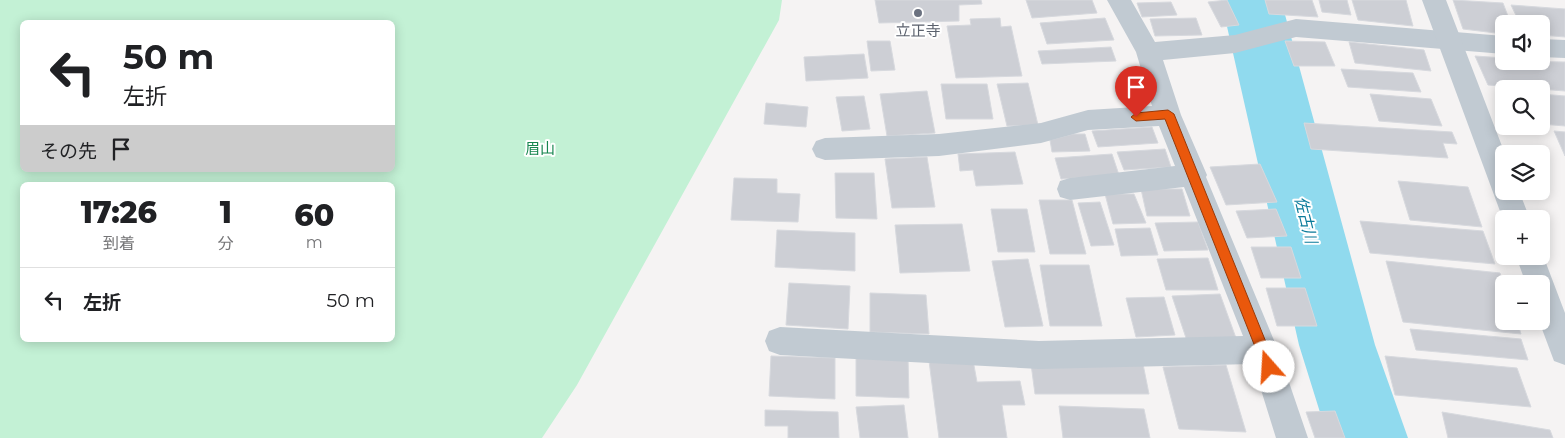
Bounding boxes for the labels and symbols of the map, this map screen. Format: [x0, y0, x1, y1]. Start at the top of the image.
marker: 立正寺 [912, 7, 924, 19]
place label: 立正寺 [895, 21, 941, 40]
pin [1115, 66, 1157, 117]
park label: 眉山 [525, 139, 555, 158]
water label: 佐古川 [1291, 194, 1322, 248]
position arrow [1242, 340, 1294, 392]

